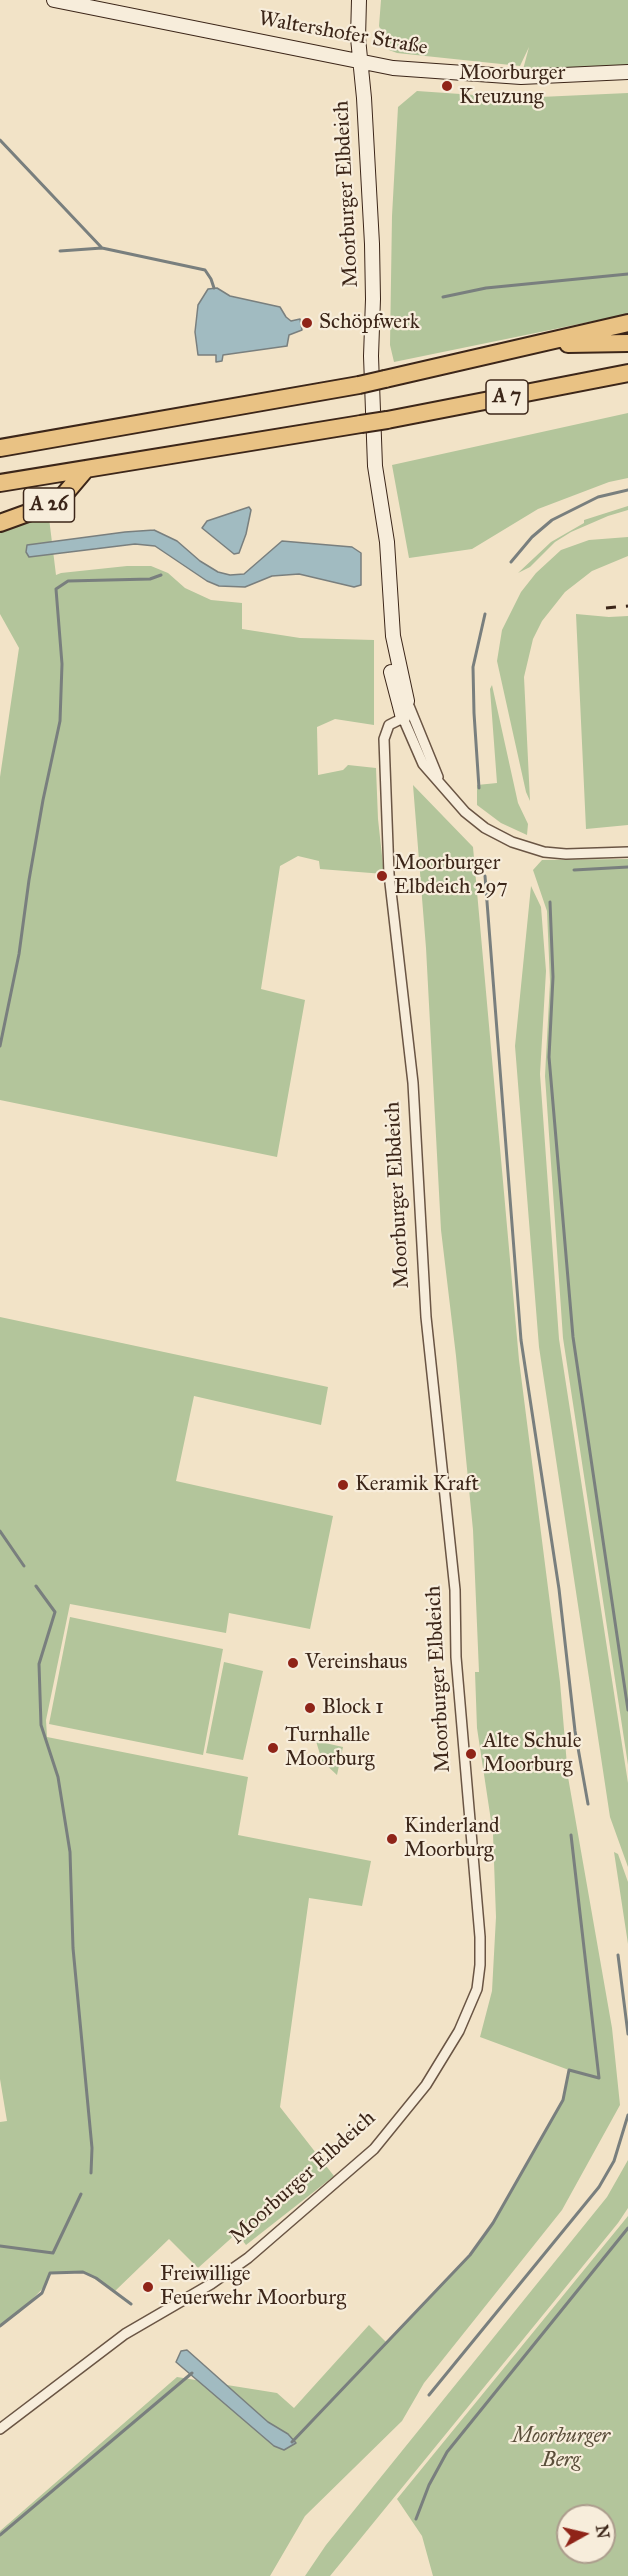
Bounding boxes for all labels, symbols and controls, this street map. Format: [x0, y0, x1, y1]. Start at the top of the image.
street label: Waltershofer Straße [256, 7, 430, 61]
place label: Moorburger Kreuzung [459, 61, 565, 111]
marker: Moorburger Kreuzung [440, 79, 454, 93]
street label: Moorburger Elbdeich [330, 100, 364, 288]
place label: Schöpfwerk [319, 310, 420, 336]
marker: Schöpfwerk [300, 316, 314, 330]
road number: A 7 [486, 380, 528, 414]
road number: A 26 [23, 488, 74, 522]
place label: Moorburger Elbdeich 297 [394, 851, 508, 901]
marker: Moorburger Elbdeich 297 [375, 869, 389, 883]
street label: Moorburger Elbdeich [381, 1101, 415, 1289]
place label: Keramik Kraft [355, 1472, 479, 1498]
marker: Keramik Kraft [336, 1478, 350, 1492]
street label: Moorburger Elbdeich [422, 1585, 456, 1773]
place label: Vereinshaus [305, 1650, 408, 1676]
marker: Vereinshaus [286, 1656, 300, 1670]
place label: Block 1 [322, 1695, 384, 1721]
marker: Block 1 [303, 1701, 317, 1715]
place label: Turnhalle Moorburg [285, 1723, 375, 1773]
place label: Alte Schule Moorburg [483, 1729, 581, 1779]
marker: Turnhalle Moorburg [266, 1741, 280, 1755]
marker: Alte Schule Moorburg [464, 1747, 478, 1761]
place label: Kinderland Moorburg [404, 1814, 500, 1864]
marker: Kinderland Moorburg [385, 1832, 399, 1846]
street label: Moorburger Elbdeich [225, 2106, 381, 2250]
place label: Freiwillige Feuerwehr Moorburg [160, 2262, 346, 2312]
marker: Freiwillige Feuerwehr Moorburg [141, 2280, 155, 2294]
park label: Moorburger Berg [512, 2424, 610, 2474]
north arrow [556, 2504, 616, 2564]
text: N [592, 2524, 613, 2540]

